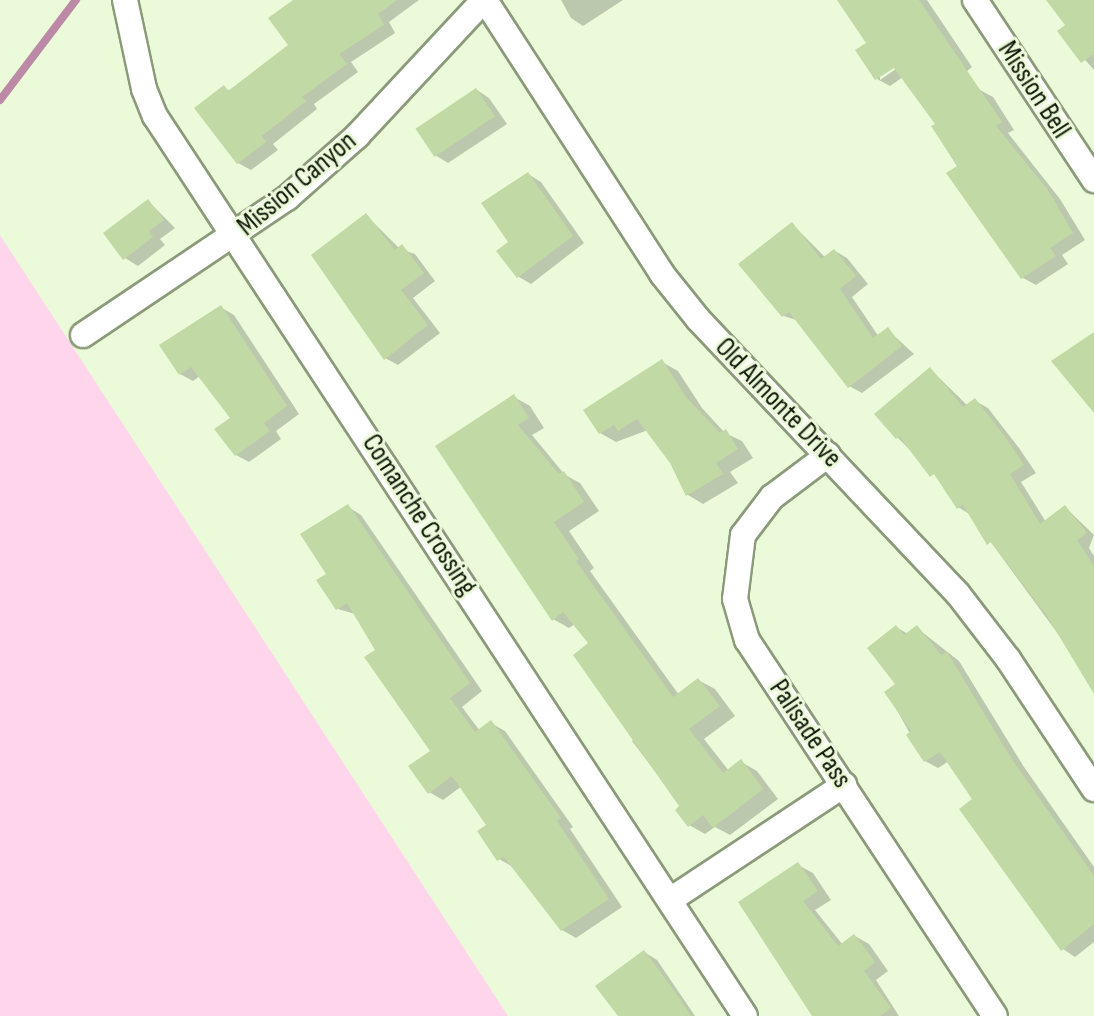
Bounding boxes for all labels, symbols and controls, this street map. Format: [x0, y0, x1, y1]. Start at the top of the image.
street label: Mission Bell [990, 35, 1078, 145]
street label: Mission Canyon [231, 125, 363, 243]
street label: Old Almonte Drive [708, 331, 848, 475]
street label: Comanche Crossing [354, 428, 484, 602]
street label: Palisade Pass [762, 673, 858, 795]

